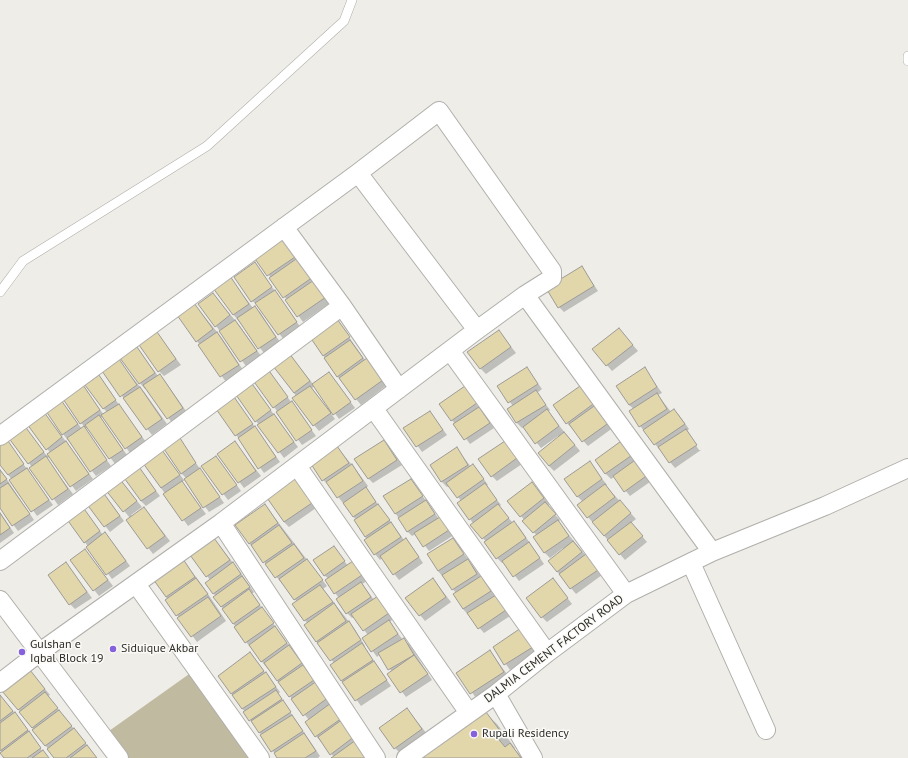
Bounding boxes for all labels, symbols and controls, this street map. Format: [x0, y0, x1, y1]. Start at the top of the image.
street label: DALMIA CEMENT FACTORY ROAD [482, 592, 626, 706]
place label: Gulshan e Iqbal Block 19 [30, 638, 103, 666]
place label: Siduique Akbar [121, 642, 198, 656]
marker: Siduique Akbar [108, 644, 118, 654]
marker: Gulshan e Iqbal Block 19 [17, 647, 27, 657]
place label: Rupali Residency [482, 727, 569, 741]
marker: Rupali Residency [469, 729, 479, 739]

